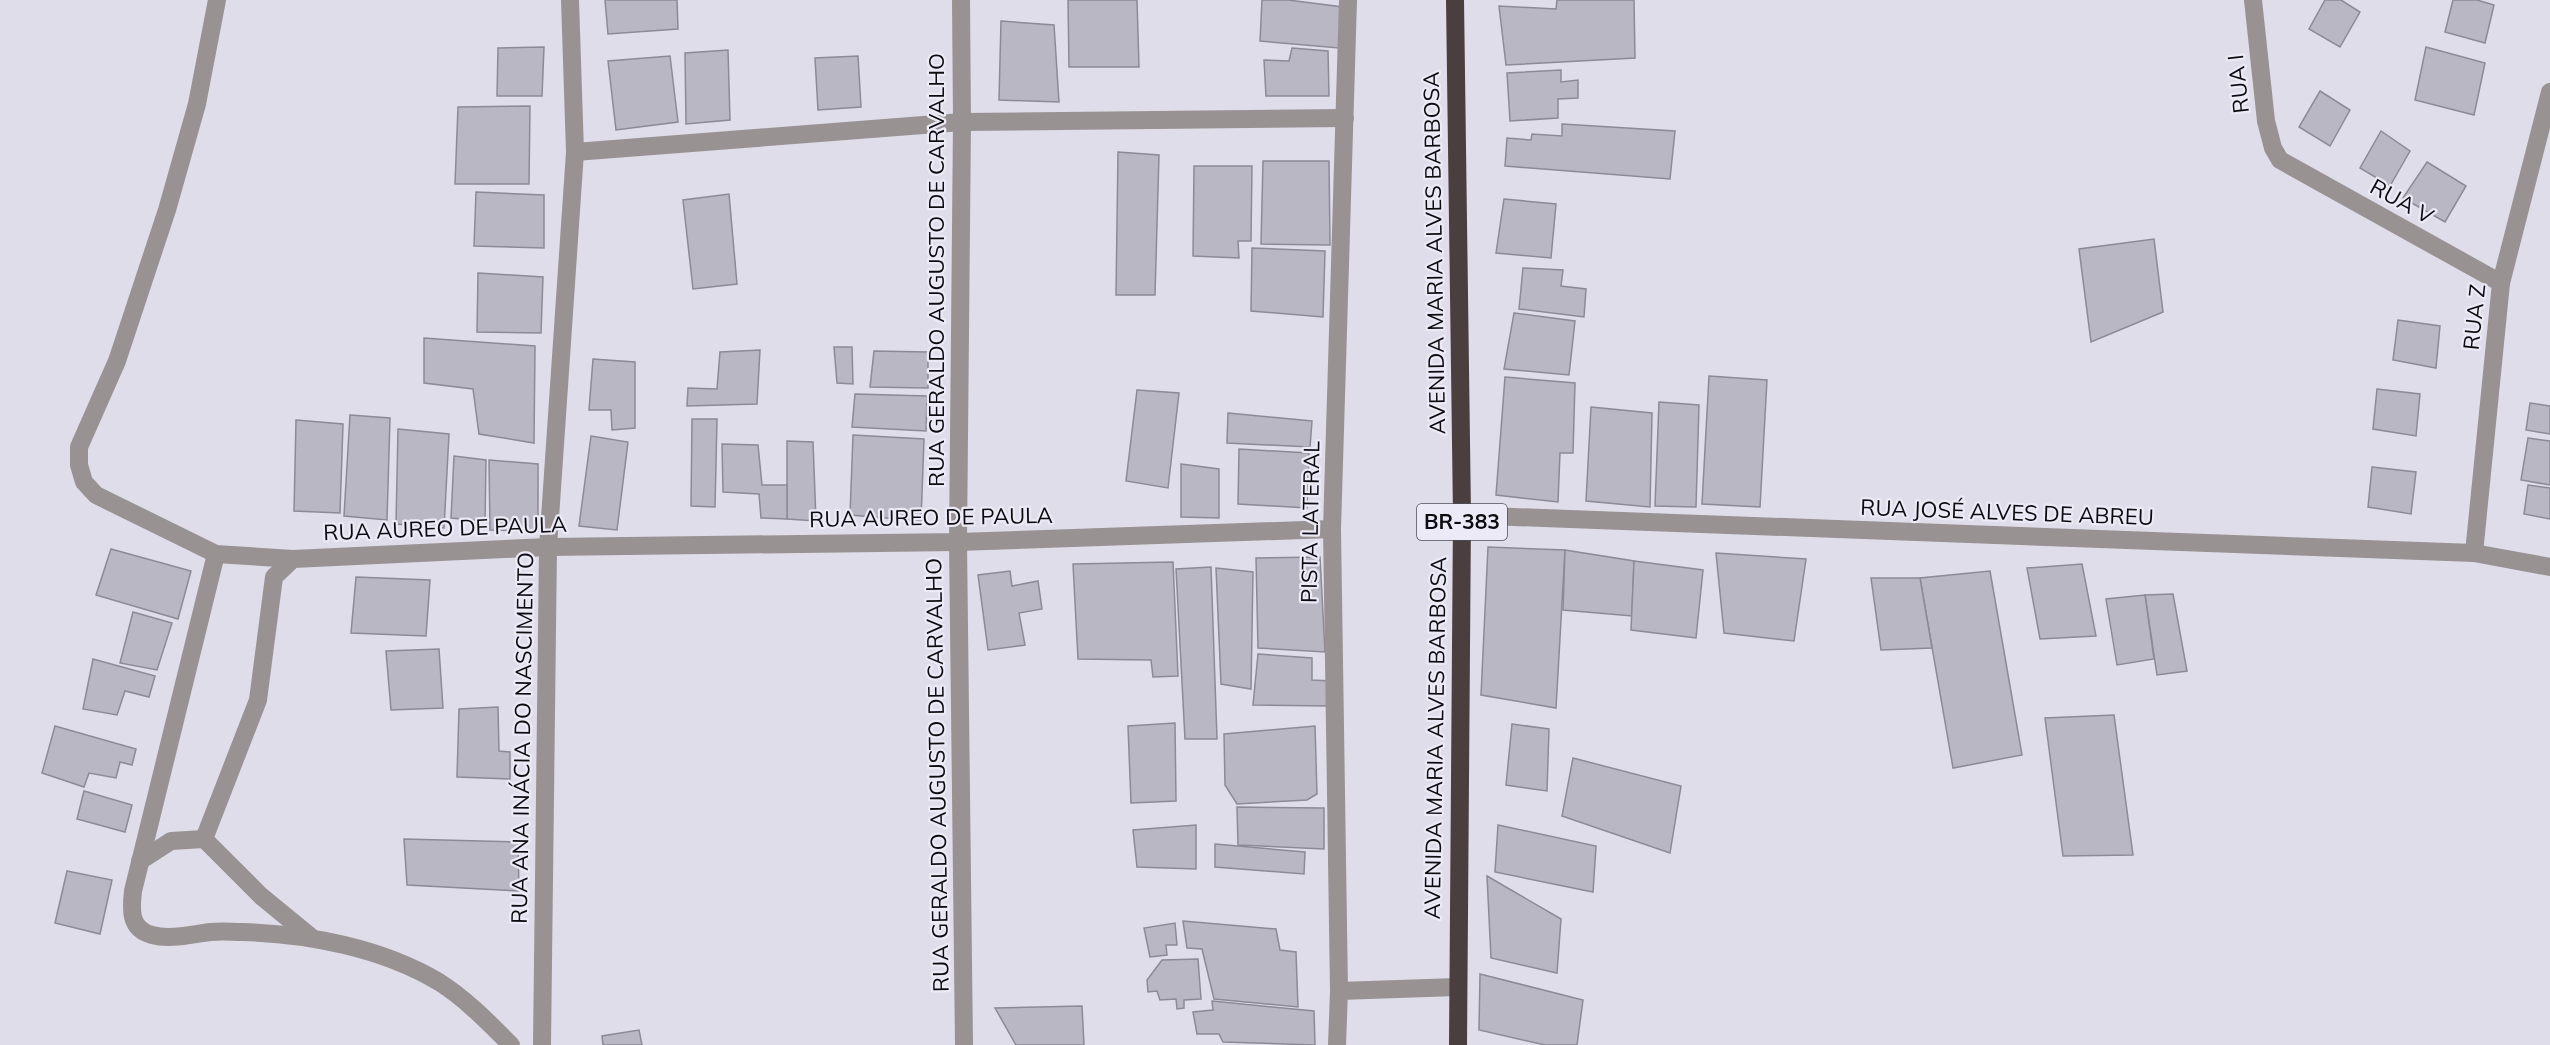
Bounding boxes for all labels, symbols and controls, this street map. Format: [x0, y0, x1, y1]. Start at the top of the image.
street label: RUA GERALDO AUGUSTO DE CARVALHO [922, 53, 950, 487]
street label: RUA I [2221, 53, 2255, 115]
street label: AVENIDA MARIA ALVES BARBOSA [1417, 71, 1451, 435]
street label: RUA V [2365, 172, 2439, 230]
street label: RUA Z [2457, 283, 2491, 351]
street label: PISTA LATERAL [1295, 441, 1325, 603]
street label: RUA JOSÉ ALVES DE ABREU [1860, 493, 2154, 531]
street label: RUA AUREO DE PAULA [809, 501, 1053, 533]
road number: BR-383 [1417, 504, 1507, 540]
street label: RUA AUREO DE PAULA [323, 510, 567, 546]
street label: RUA ANA INÁCIA DO NASCIMENTO [505, 552, 539, 924]
street label: AVENIDA MARIA ALVES BARBOSA [1418, 556, 1452, 920]
street label: RUA GERALDO AUGUSTO DE CARVALHO [919, 558, 955, 992]

